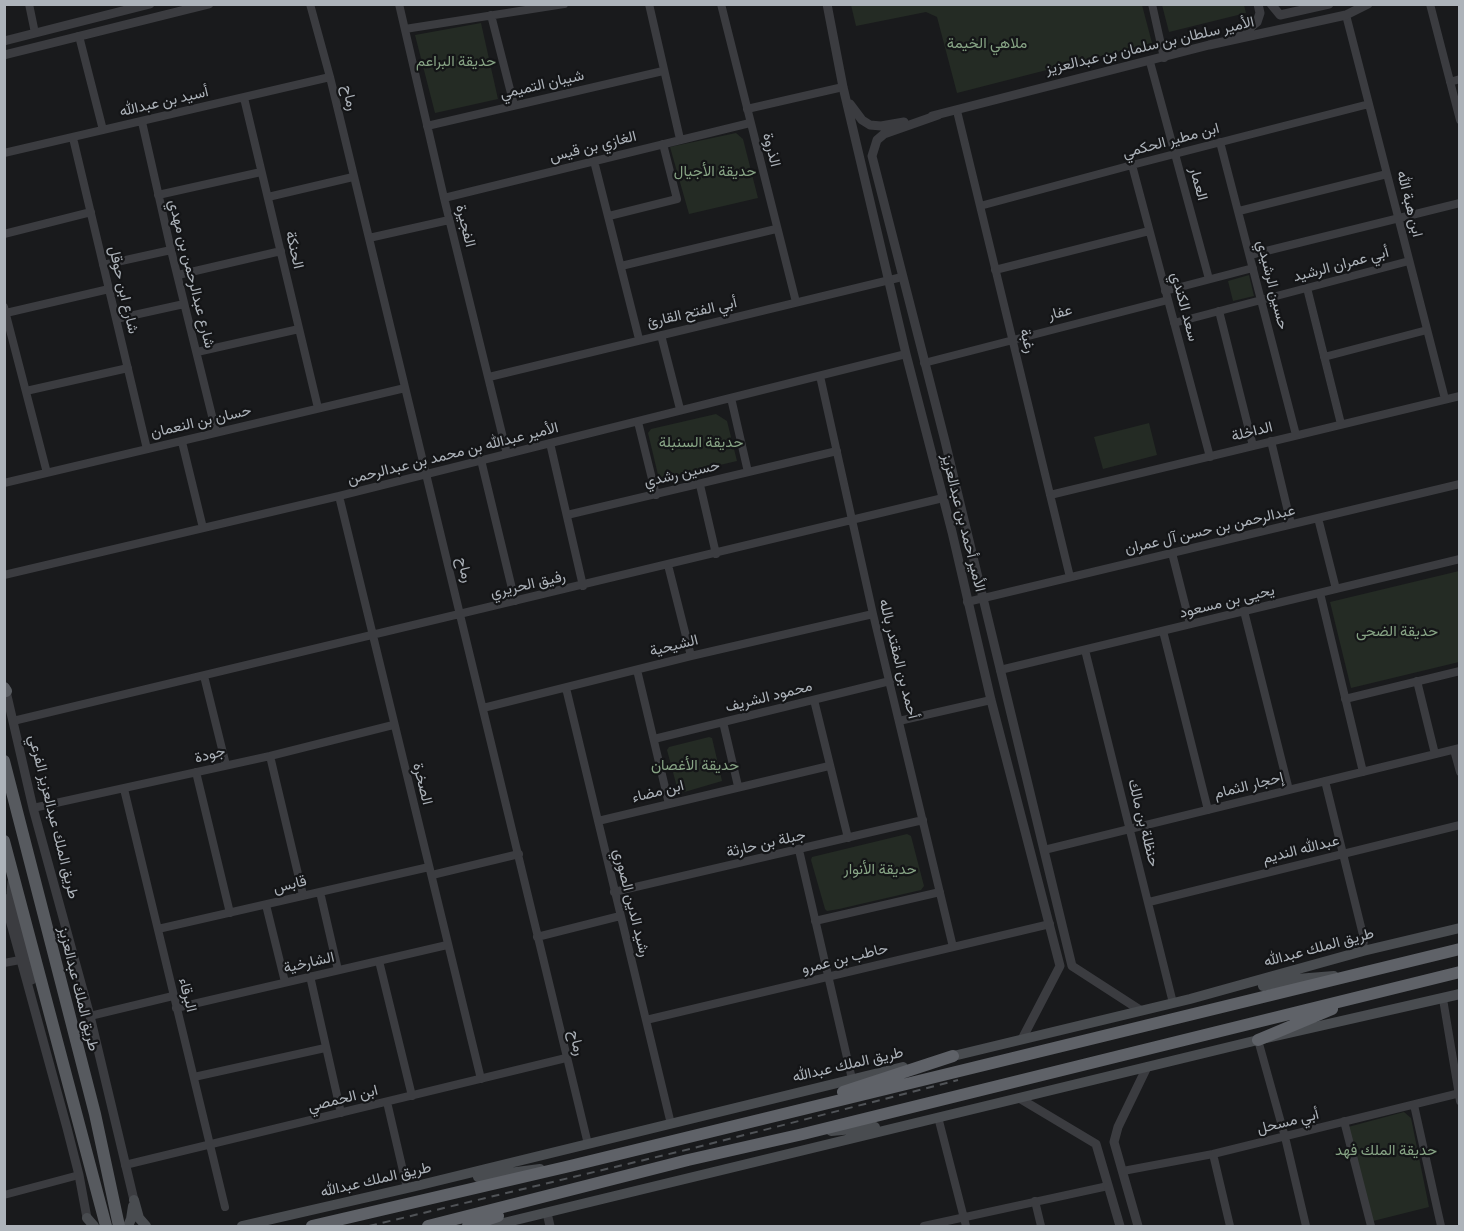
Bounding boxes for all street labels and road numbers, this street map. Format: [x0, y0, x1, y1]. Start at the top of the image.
street label: الأمير سلطان بن سلمان بن عبدالعزيز [1044, 13, 1256, 79]
street label: شيبان التميمي [498, 67, 586, 103]
street label: أسيد بن عبدالله [118, 83, 210, 121]
street label: رماح [337, 83, 361, 113]
street label: ابن مطير الحكمي [1121, 119, 1221, 163]
street label: الغازي بن قيس [548, 128, 638, 166]
street label: الذروة [758, 131, 784, 169]
street label: العمار [1185, 165, 1211, 203]
street label: ابن هبة الله [1392, 169, 1426, 239]
street label: شارع عبدالرحمن بن مهدي [164, 198, 218, 350]
street label: الفجيرة [451, 203, 479, 249]
street label: الحنكة [281, 229, 307, 271]
street label: حسين الرشيدي [1252, 239, 1292, 331]
street label: شارع ابن حوقل [104, 244, 142, 336]
street label: أبي عمران الرشيد [1291, 244, 1391, 286]
street label: سعد الكندي [1166, 270, 1202, 344]
street label: أبي الفتح القارئ [645, 294, 739, 332]
street label: عفار [1046, 301, 1074, 325]
street label: رغبة [1015, 327, 1039, 355]
street label: حسان بن النعمان [149, 402, 253, 442]
street label: الداخلة [1230, 418, 1274, 446]
street label: الأمير عبدالله بن محمد بن عبدالرحمن [346, 419, 560, 489]
street label: الأمير أحمد بن عبدالعزيز [937, 452, 989, 594]
street label: حسين رشدي [642, 457, 722, 491]
street label: عبدالرحمن بن حسن آل عمران [1123, 502, 1297, 558]
street label: رماح [452, 555, 476, 585]
street label: رفيق الحريري [489, 568, 567, 602]
street label: يحيى بن مسعود [1178, 581, 1276, 623]
street label: أحمد بن المقتدر بالله [874, 597, 922, 721]
street label: الشيحية [648, 631, 700, 661]
street label: محمود الشريف [724, 678, 814, 716]
street label: طريق الملك عبدالعزيز الفرعي [24, 733, 82, 901]
street label: جودة [193, 743, 227, 767]
street label: الصخرة [408, 761, 436, 807]
street label: إحجار الثمام [1212, 769, 1286, 803]
street label: ابن مضاء [630, 777, 686, 807]
street label: حنظلة بن مالك [1123, 777, 1163, 869]
street label: جبلة بن حارثة [725, 826, 807, 862]
street label: عبدالله النديم [1261, 832, 1341, 868]
street label: رشيد الدين الصوري [609, 847, 653, 959]
street label: قابس [271, 872, 309, 898]
street label: طريق الملك عبدالعزيز [54, 925, 102, 1053]
street label: طريق الملك عبدالله [1262, 925, 1376, 971]
street label: حاطب بن عمرو [800, 940, 890, 978]
street label: الشارخية [282, 948, 336, 978]
street label: البرقاء [174, 976, 200, 1014]
street label: رماح [564, 1028, 588, 1058]
street label: طريق الملك عبدالله [791, 1043, 905, 1087]
street label: ابن الحمصي [306, 1082, 380, 1116]
street label: أبي مسحل [1255, 1106, 1321, 1138]
street label: طريق الملك عبدالله [319, 1158, 433, 1202]

